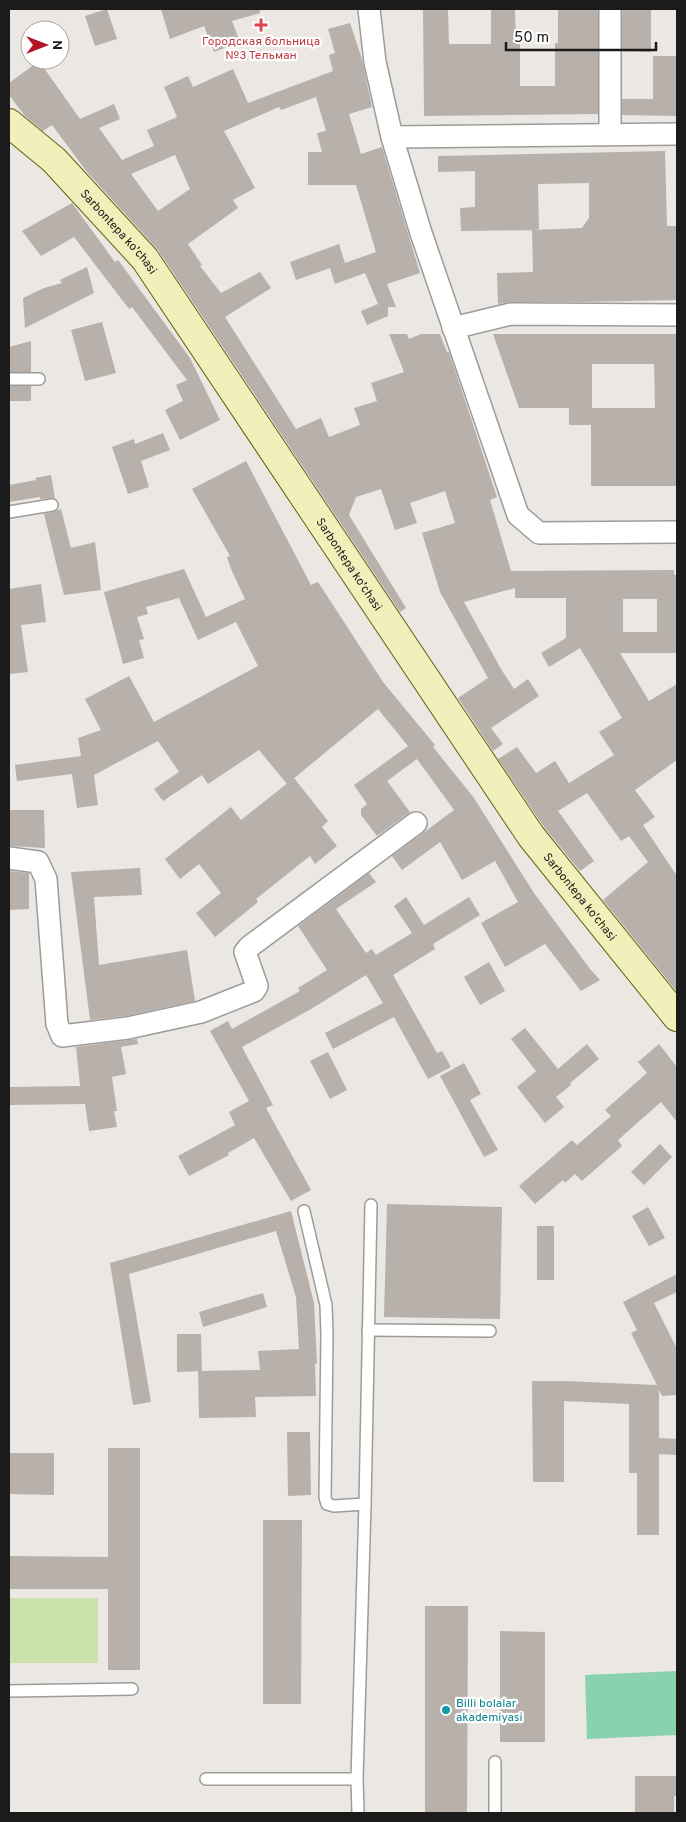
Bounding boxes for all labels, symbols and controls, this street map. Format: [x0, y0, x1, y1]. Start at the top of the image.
marker: Городская больница №3 Тельман [254, 18, 268, 32]
north arrow [20, 20, 70, 70]
scale bar [506, 20, 656, 52]
text: 50 m [514, 29, 549, 48]
place label: Городская больница №3 Тельман [202, 34, 320, 64]
text: N [48, 40, 65, 50]
street label: Sarbontepa ko'chasi [76, 186, 160, 278]
street label: Sarbontepa ko'chasi [312, 515, 385, 614]
street label: Sarbontepa ko'chasi [539, 850, 620, 945]
place label: Billi bolalar akademiyasi [456, 1696, 523, 1726]
marker: Billi bolalar akademiyasi [440, 1704, 452, 1716]

